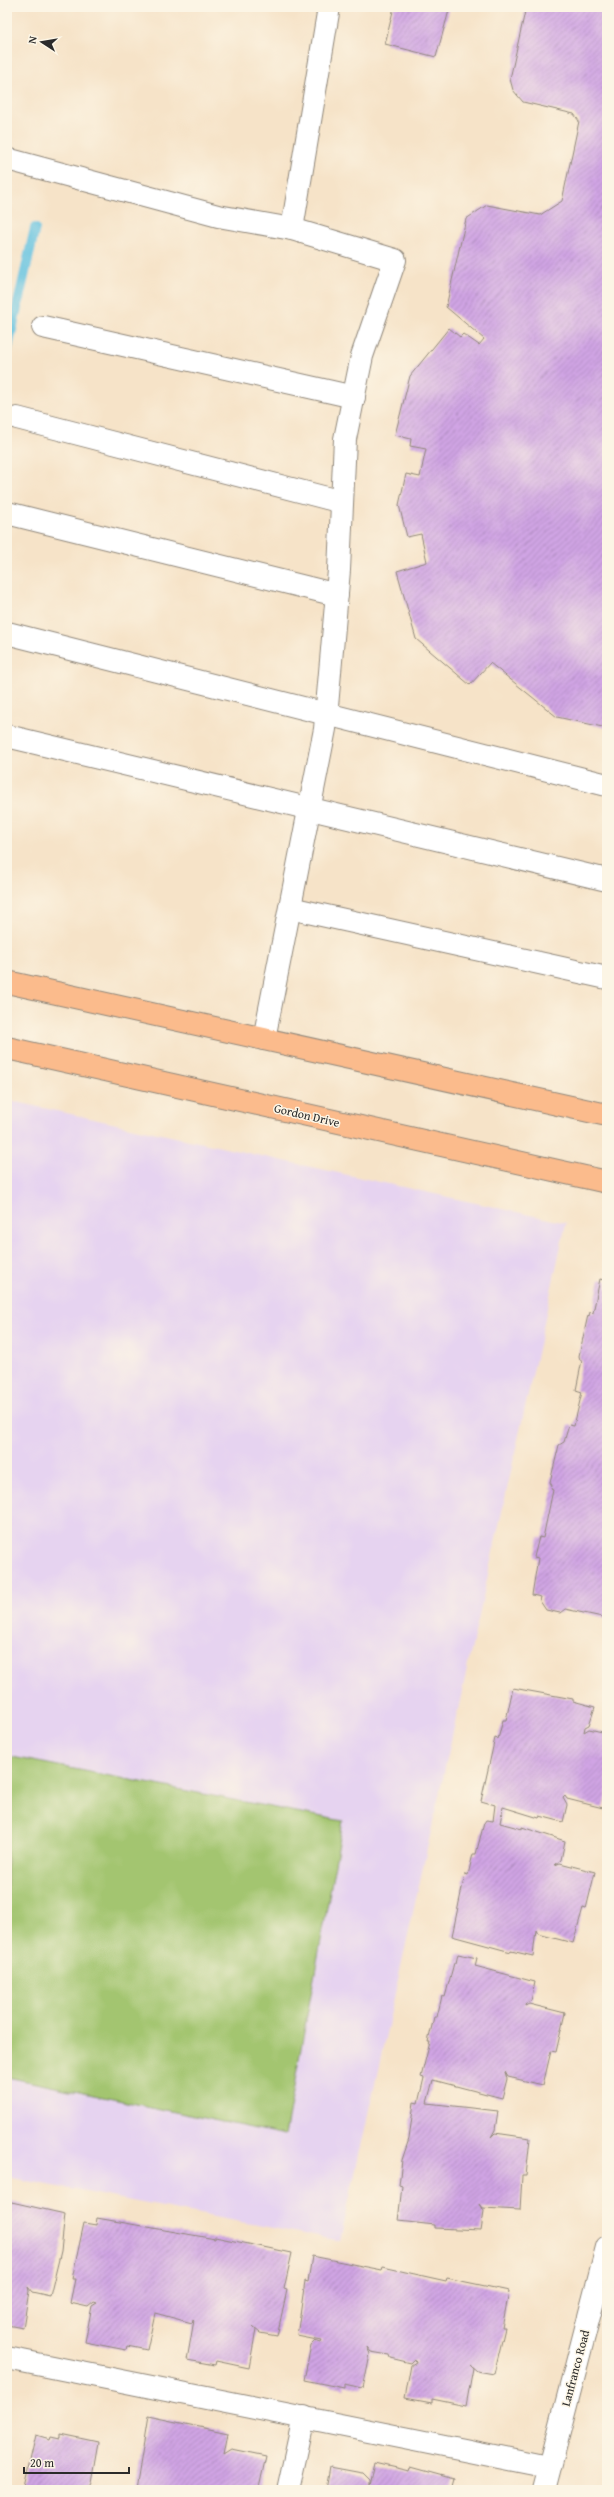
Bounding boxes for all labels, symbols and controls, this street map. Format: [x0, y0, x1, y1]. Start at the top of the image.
north arrow [22, 22, 62, 62]
text: N [24, 34, 41, 45]
street label: Gordon Drive [273, 1099, 342, 1131]
street label: Lanfranco Road [557, 2327, 594, 2408]
scale bar [24, 2449, 129, 2475]
text: 20 m [30, 2454, 54, 2471]

